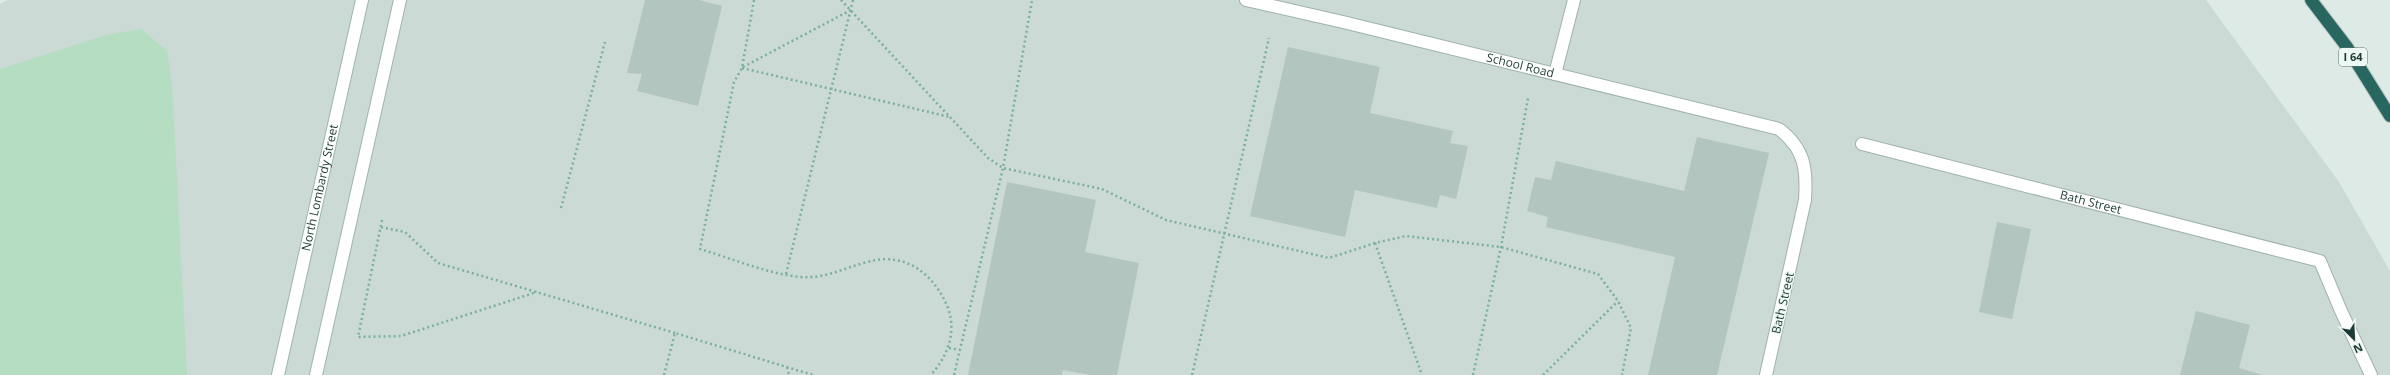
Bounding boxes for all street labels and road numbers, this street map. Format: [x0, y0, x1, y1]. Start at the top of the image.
road number: I 64 [2339, 48, 2367, 66]
street label: School Road [1485, 49, 1556, 81]
street label: North Lombardy Street [297, 122, 342, 253]
street label: Bath Street [2058, 186, 2123, 218]
street label: Bath Street [1767, 270, 1798, 335]

